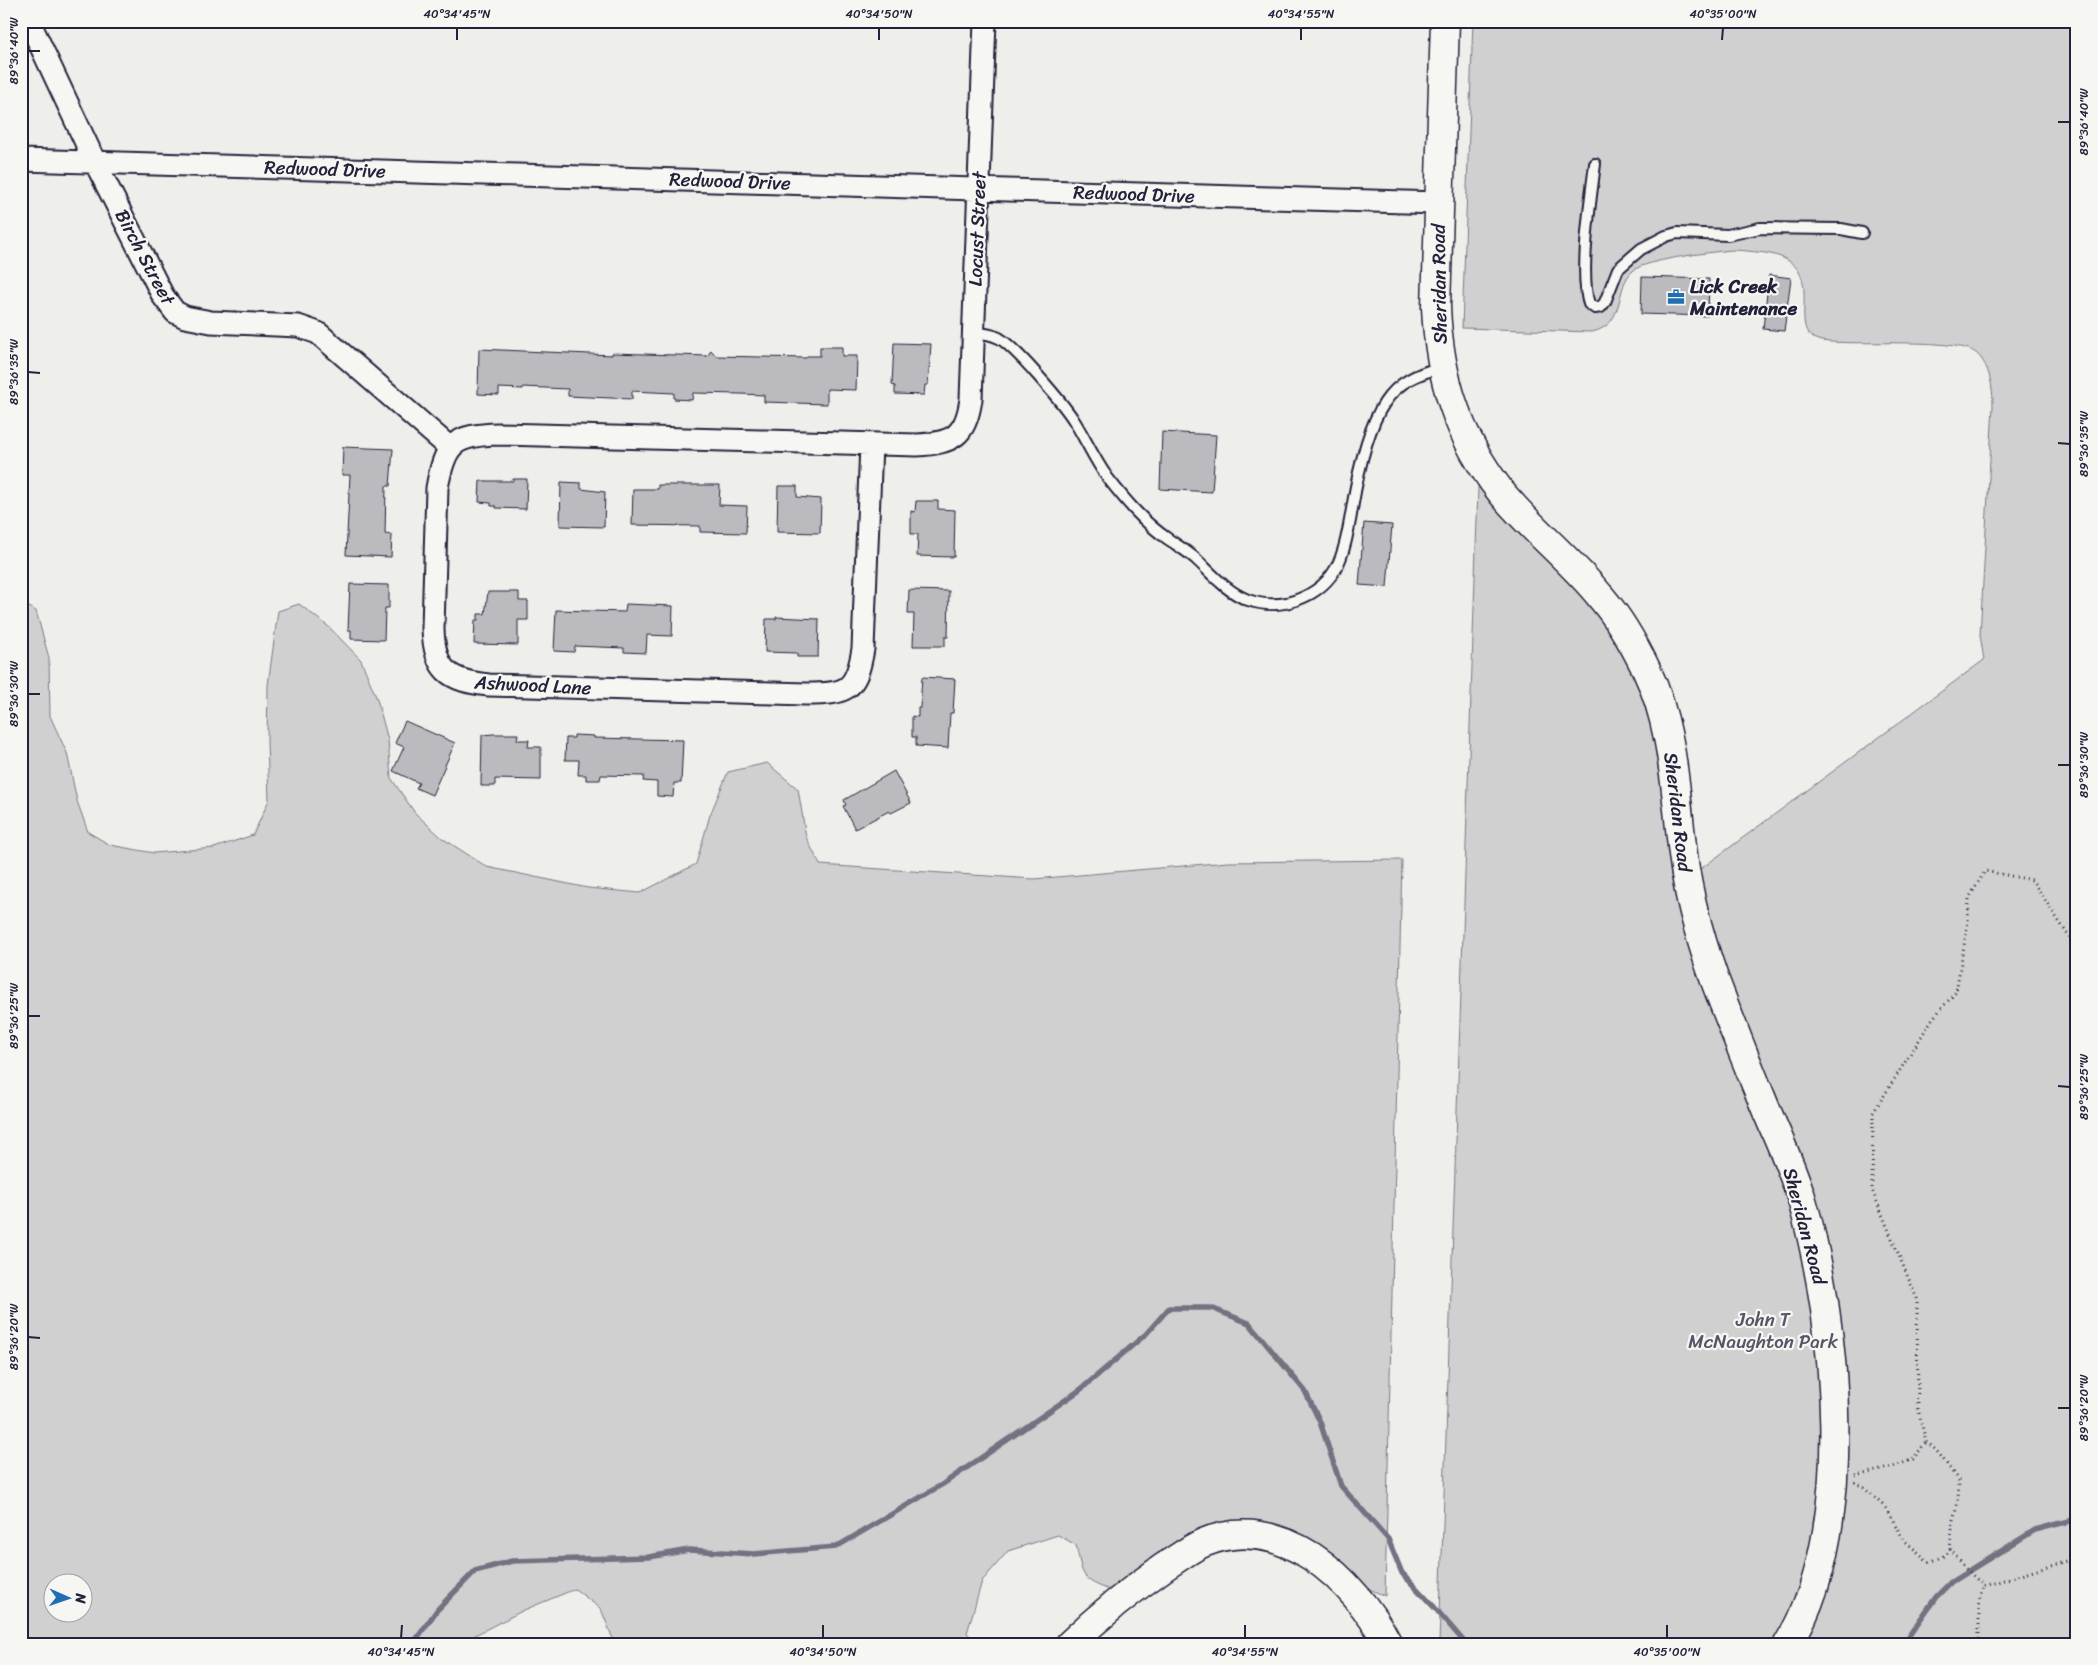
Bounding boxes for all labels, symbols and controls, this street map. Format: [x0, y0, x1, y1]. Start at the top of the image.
text: 40°34'45"N [424, 3, 491, 25]
text: 40°34'50"N [846, 3, 913, 25]
text: 40°34'55"N [1268, 3, 1335, 25]
text: 40°35'00"N [1689, 3, 1757, 25]
text: 89°36'40"W [3, 17, 25, 84]
text: 89°36'40"W [2073, 88, 2095, 155]
street label: Redwood Drive [264, 150, 386, 188]
street label: Redwood Drive [669, 162, 791, 200]
street label: Locust Street [959, 170, 996, 287]
street label: Redwood Drive [1073, 175, 1195, 213]
street label: Birch Street [106, 203, 185, 312]
street label: Sheridan Road [1421, 223, 1457, 344]
place label: Lick Creek Maintenance [1689, 270, 1798, 325]
office icon: Lick Creek Maintenance [1666, 287, 1686, 307]
text: 89°36'35"W [3, 338, 25, 405]
text: 89°36'35"W [2073, 410, 2095, 477]
text: 89°36'30"W [3, 660, 25, 727]
street label: Ashwood Lane [473, 665, 592, 705]
text: 89°36'30"W [2073, 731, 2095, 798]
street label: Sheridan Road [1654, 750, 1702, 875]
text: 89°36'25"W [3, 982, 25, 1049]
text: 89°36'25"W [2073, 1053, 2095, 1120]
street label: Sheridan Road [1774, 1164, 1837, 1289]
text: 89°36'20"W [3, 1303, 25, 1370]
park label: John T McNaughton Park [1688, 1303, 1839, 1358]
text: 89°36'20"W [2073, 1374, 2095, 1441]
north arrow [42, 1572, 92, 1622]
text: N [68, 1592, 93, 1604]
text: 40°34'45"N [368, 1641, 435, 1663]
text: 40°34'50"N [790, 1641, 857, 1663]
text: 40°34'55"N [1212, 1641, 1279, 1663]
text: 40°35'00"N [1633, 1641, 1701, 1663]

